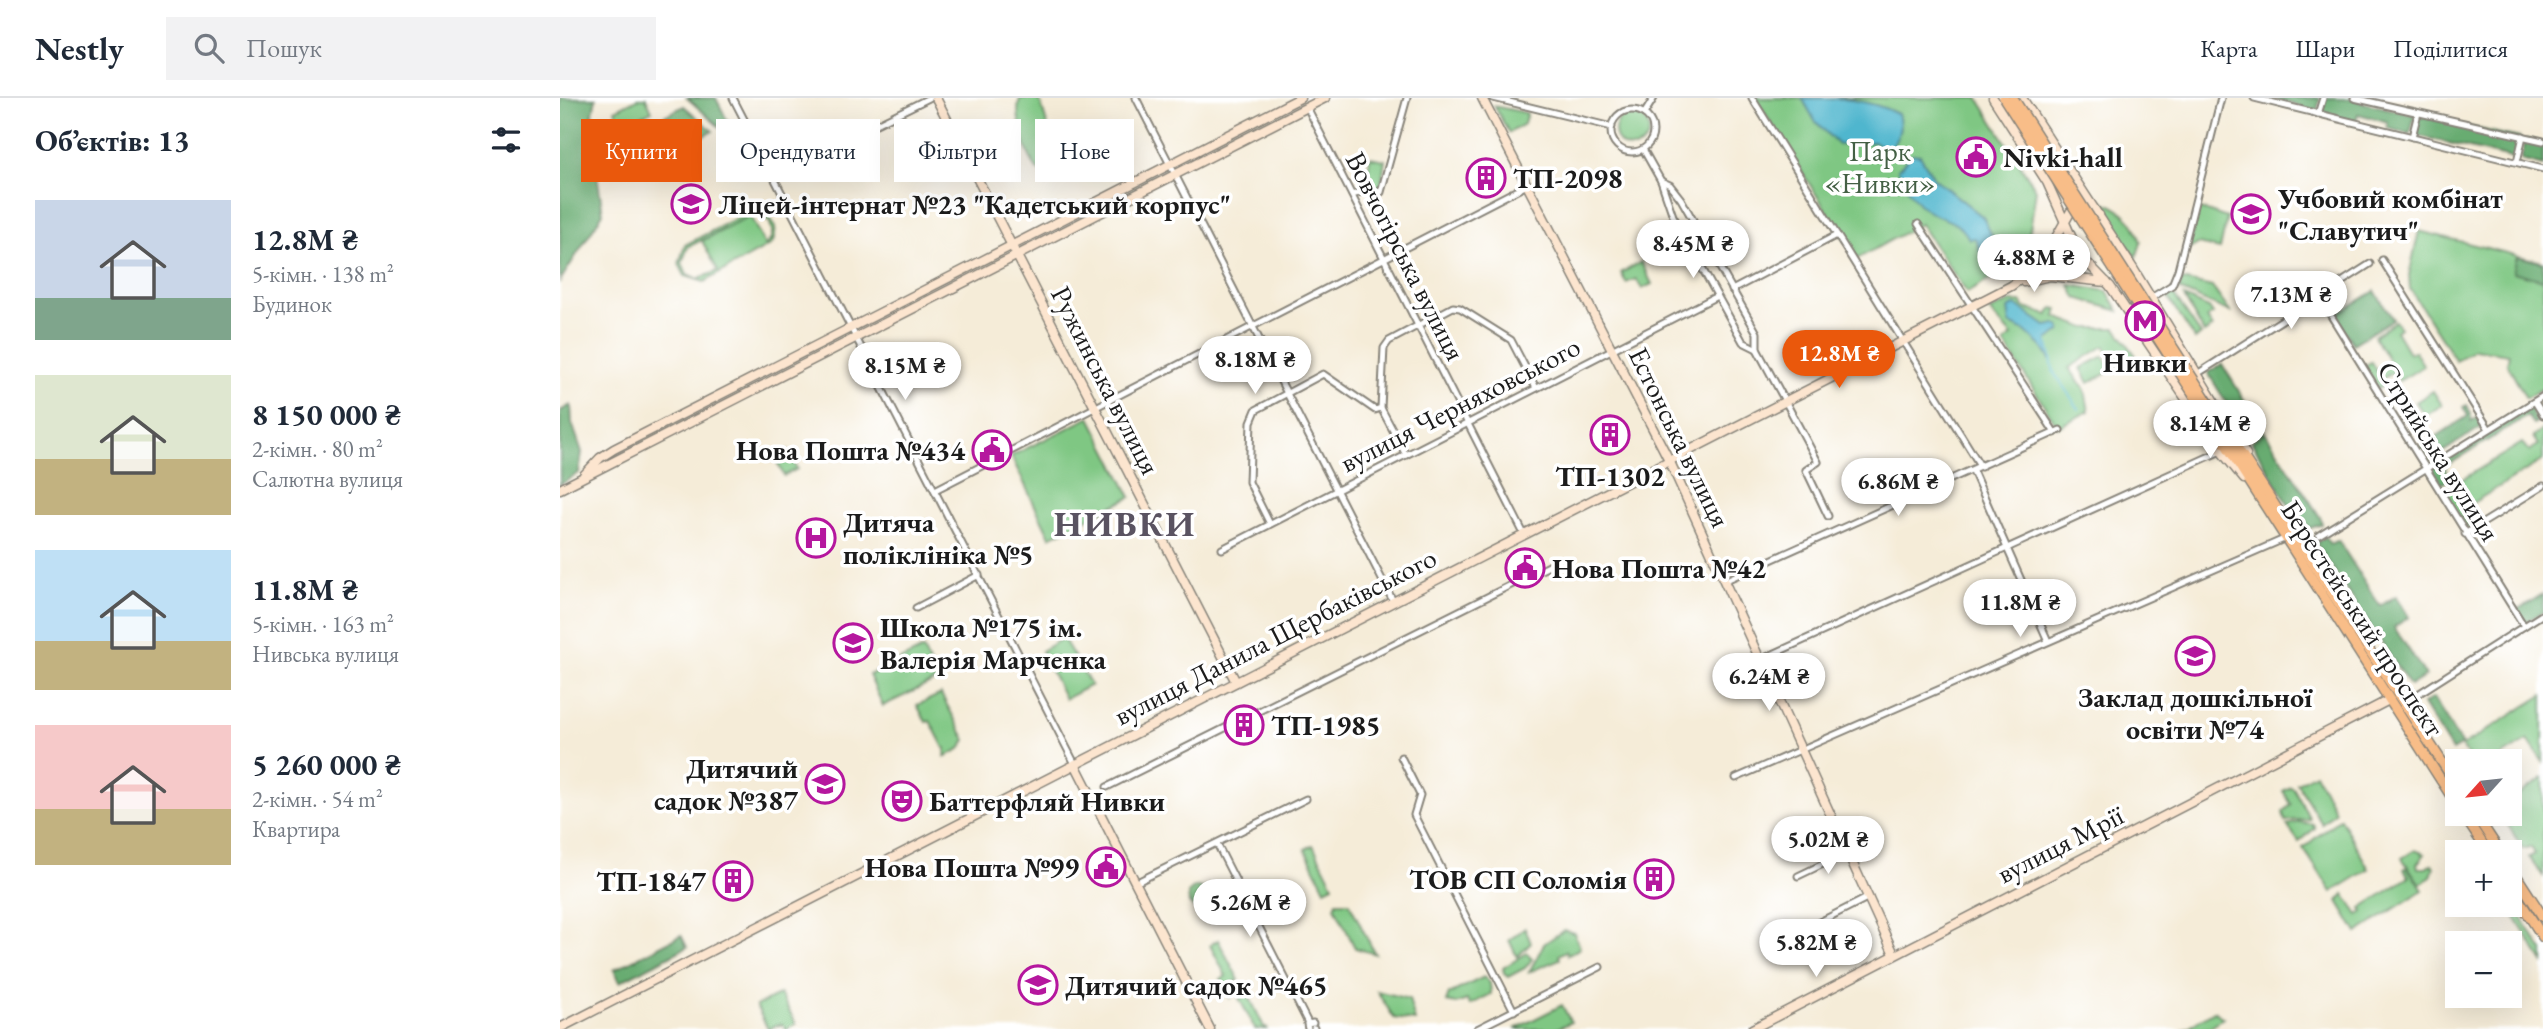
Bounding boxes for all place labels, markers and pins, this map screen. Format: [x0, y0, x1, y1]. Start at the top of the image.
public building icon: Nivki-hall [1955, 136, 1997, 178]
place label: Nivki-hall [2003, 139, 2123, 175]
building icon: ТП-2098 [1465, 157, 1507, 199]
place label: ТП-2098 [1513, 160, 1623, 196]
place label: Учбовий комбінат "Славутич" [2277, 180, 2503, 248]
school or university icon: Ліцей-інтернат №23 "Кадетський корпус" [670, 183, 712, 225]
place label: Ліцей-інтернат №23 "Кадетський корпус" [718, 186, 1231, 222]
school or university icon: Учбовий комбінат "Славутич" [2230, 193, 2272, 235]
pin: 8.45M ₴ [1628, 220, 1758, 280]
pin: 4.88M ₴ [1969, 234, 2099, 294]
pin: 7.13M ₴ [2226, 272, 2356, 331]
metro station icon: Нивки [2124, 300, 2166, 342]
pin: 12.8M ₴ [1774, 330, 1904, 390]
pin: 8.18M ₴ [1190, 336, 1320, 396]
pin: 8.15M ₴ [840, 342, 970, 402]
place label: Нивки [2103, 344, 2187, 380]
pin: 8.14M ₴ [2145, 400, 2275, 460]
building icon: ТП-1302 [1589, 414, 1631, 456]
public building icon: Нова Пошта №434 [971, 429, 1013, 471]
place label: Нова Пошта №434 [736, 432, 966, 468]
place label: ТП-1302 [1555, 458, 1665, 494]
pin: 6.86M ₴ [1833, 458, 1963, 518]
place label: Дитяча поліклініка №5 [843, 504, 1034, 572]
hospital icon: Дитяча поліклініка №5 [795, 517, 837, 559]
public building icon: Нова Пошта №42 [1504, 547, 1546, 589]
place label: Нова Пошта №42 [1552, 550, 1766, 586]
pin: 11.8M ₴ [1955, 580, 2085, 639]
place label: Школа №175 ім. Валерія Марченка [880, 609, 1107, 677]
school or university icon: Школа №175 ім. Валерія Марченка [832, 622, 874, 664]
school or university icon: Заклад дошкільної освіти №74 [2174, 635, 2216, 677]
pin: 6.24M ₴ [1704, 654, 1834, 713]
place label: Заклад дошкільної освіти №74 [2078, 679, 2313, 747]
building icon: ТП-1985 [1223, 704, 1265, 746]
place label: ТП-1985 [1271, 707, 1381, 743]
place label: Дитячий садок №387 [654, 750, 798, 818]
school or university icon: Дитячий садок №387 [804, 763, 846, 805]
theatre icon: Баттерфляй Нивки [881, 780, 923, 822]
place label: Баттерфляй Нивки [929, 783, 1165, 819]
pin: 5.02M ₴ [1763, 816, 1893, 876]
public building icon: Нова Пошта №99 [1085, 846, 1127, 888]
place label: Нова Пошта №99 [865, 849, 1079, 885]
building icon: ТОВ СП Соломія [1633, 858, 1675, 900]
building icon: ТП-1847 [712, 860, 754, 902]
place label: ТОВ СП Соломія [1409, 861, 1627, 897]
place label: ТП-1847 [596, 863, 706, 899]
pin: 5.26M ₴ [1185, 880, 1315, 939]
pin: 5.82M ₴ [1751, 920, 1881, 979]
school or university icon: Дитячий садок №465 [1017, 964, 1059, 1006]
place label: Дитячий садок №465 [1065, 967, 1328, 1003]

